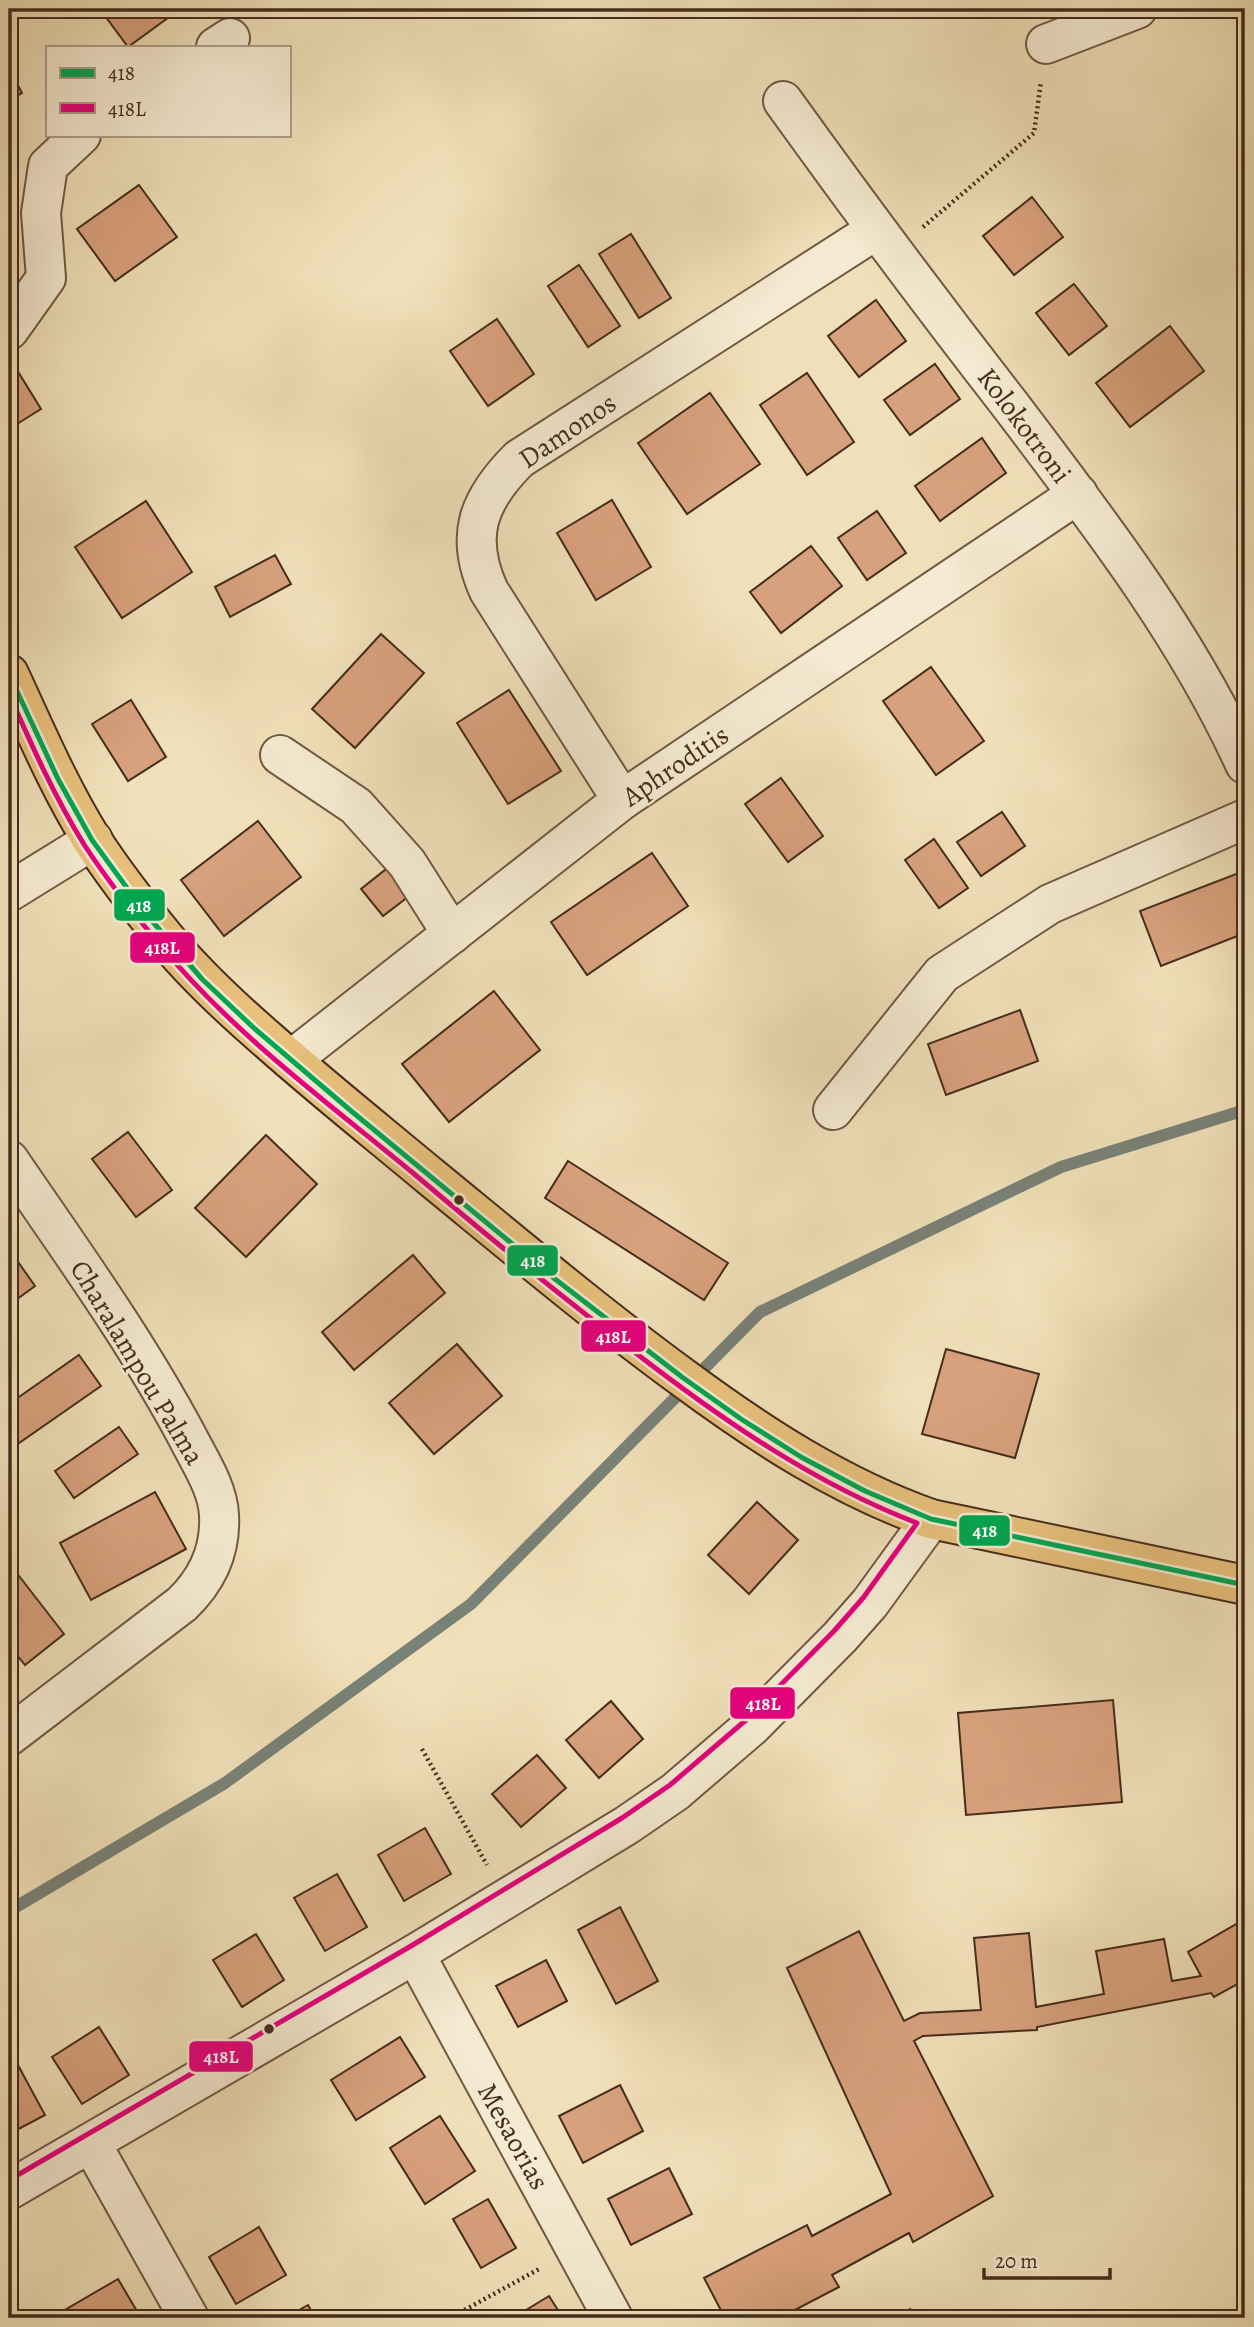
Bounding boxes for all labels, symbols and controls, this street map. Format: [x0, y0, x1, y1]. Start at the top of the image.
legend [46, 46, 290, 136]
text: 418 [108, 59, 135, 87]
text: 418L [108, 95, 146, 123]
street label: Kolokotroni [968, 360, 1080, 491]
street label: Damonos [511, 384, 624, 477]
street label: Aphroditis [614, 716, 736, 816]
line badge: 418 [113, 888, 166, 922]
text: 418 [127, 893, 151, 919]
line badge: 418L [129, 931, 196, 964]
text: 418L [145, 935, 180, 961]
unlabelled marker [452, 1193, 466, 1207]
line badge: 418 [506, 1244, 559, 1277]
text: 418 [521, 1248, 545, 1274]
street label: Charalampou Palma [61, 1253, 213, 1472]
line badge: 418L [580, 1319, 647, 1353]
text: 418L [596, 1324, 631, 1350]
line badge: 418 [958, 1514, 1011, 1547]
text: 418 [973, 1518, 997, 1544]
line badge: 418L [729, 1686, 796, 1720]
text: 418L [746, 1691, 781, 1717]
unlabelled marker [262, 2022, 276, 2036]
line badge: 418L [188, 2040, 254, 2073]
text: 418L [204, 2044, 239, 2070]
street label: Mesaorias [468, 2076, 558, 2197]
scale bar [984, 2236, 1110, 2280]
text: 20 m [995, 2247, 1038, 2275]

